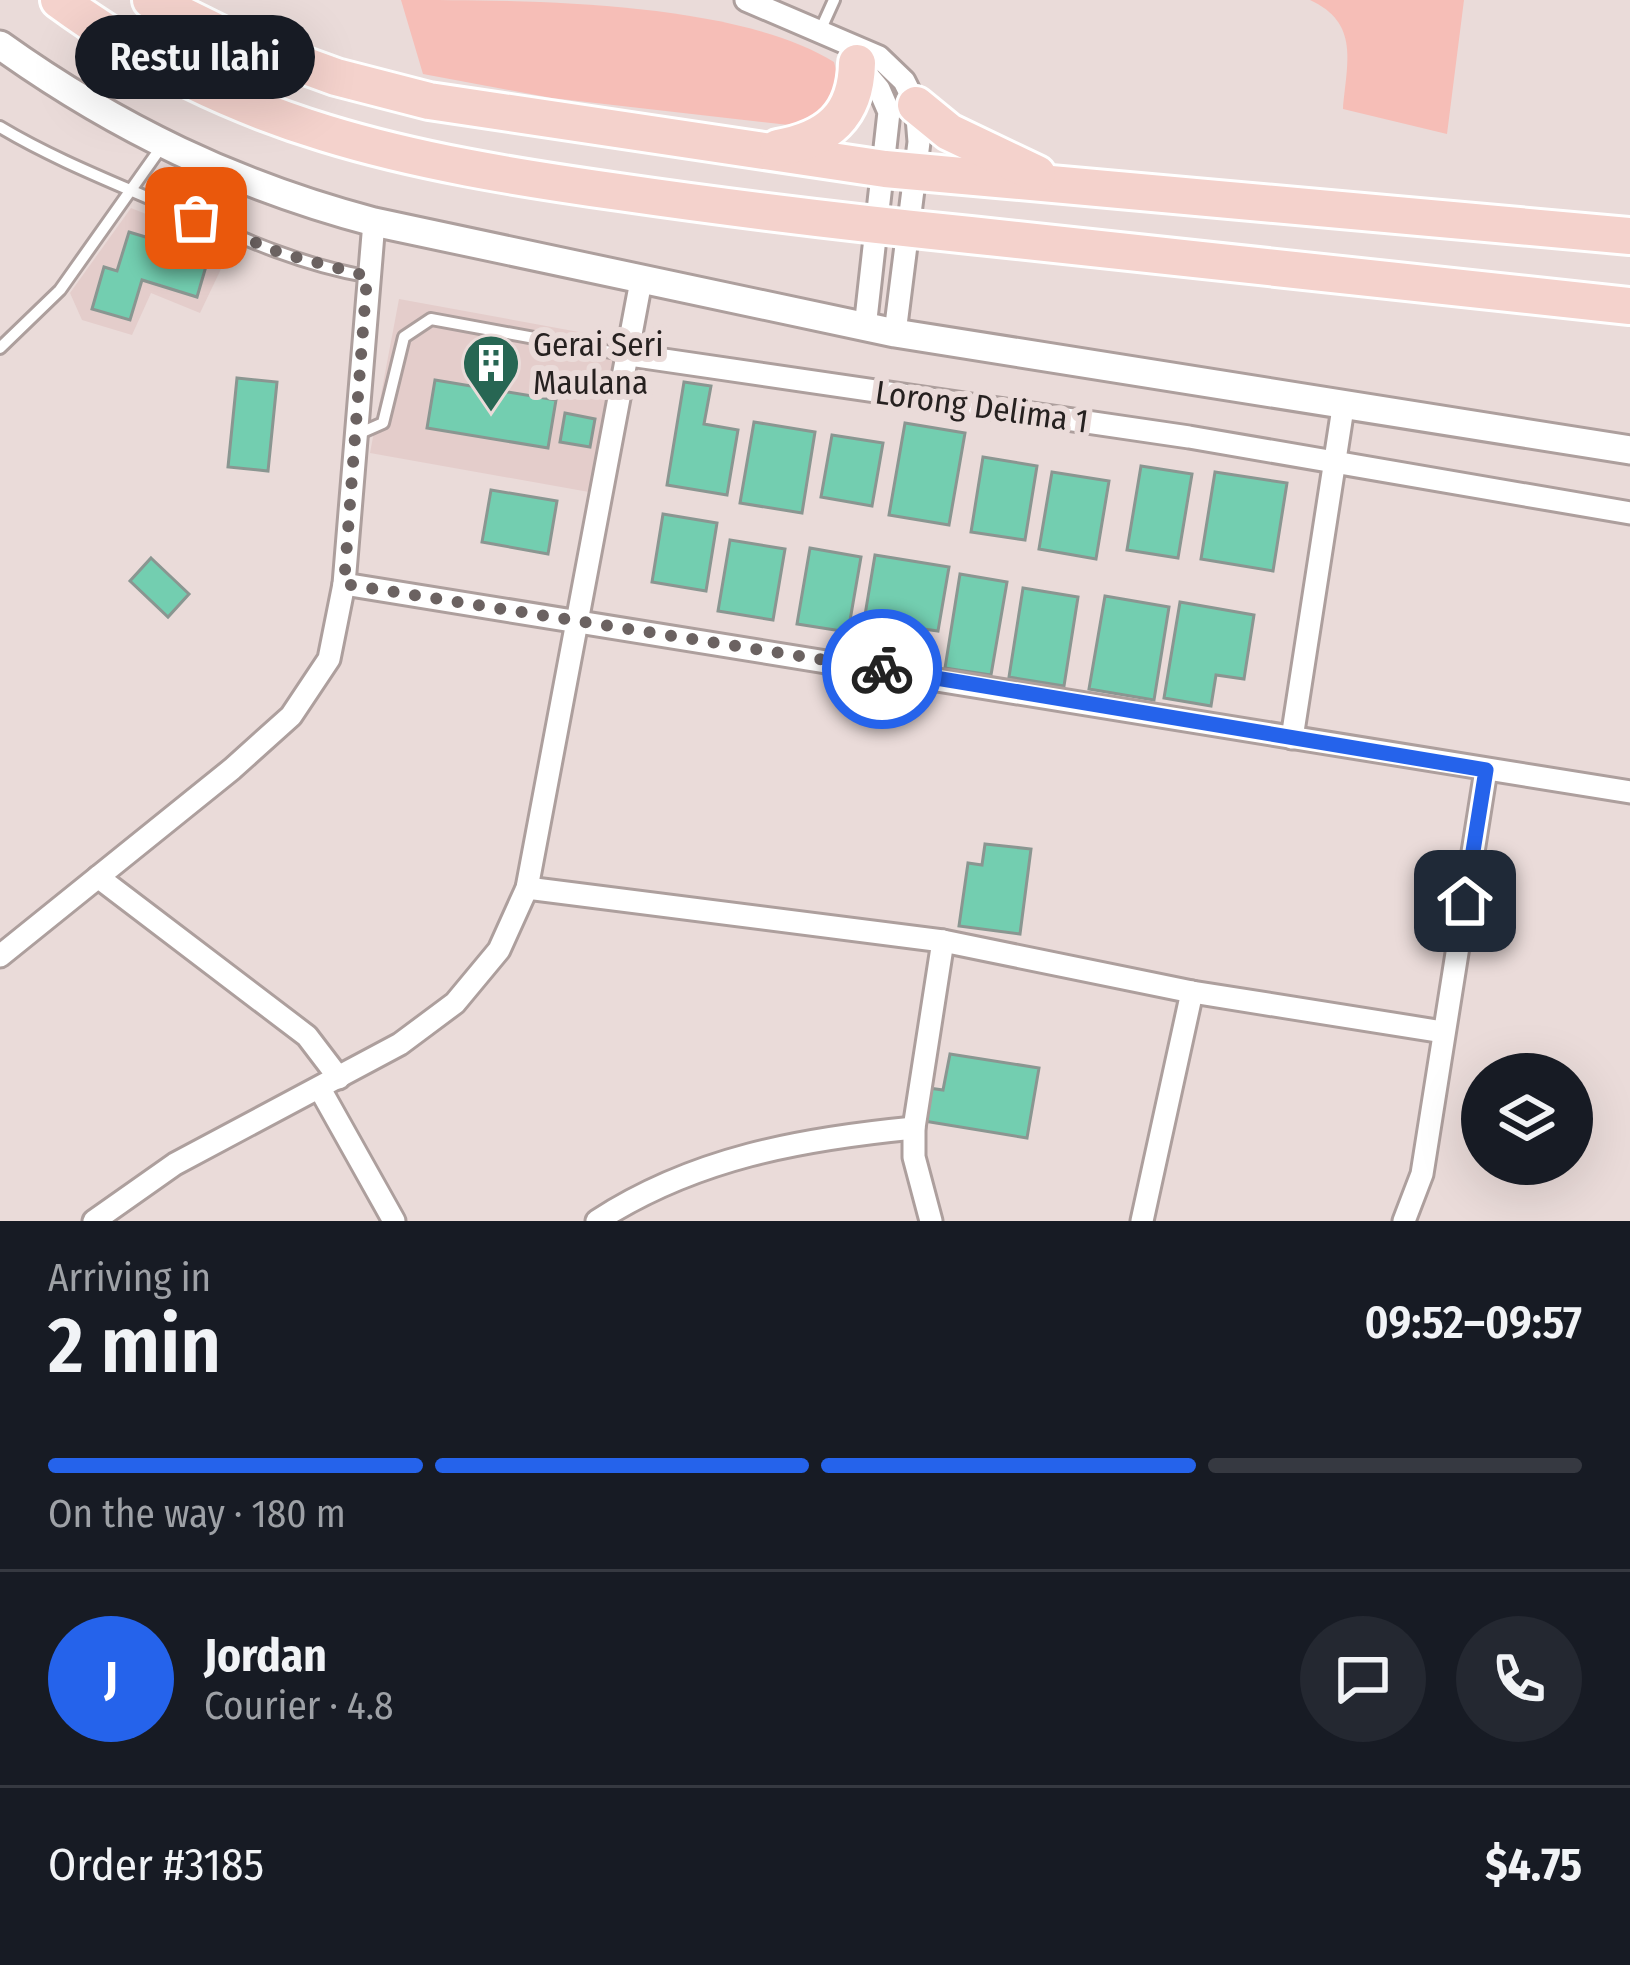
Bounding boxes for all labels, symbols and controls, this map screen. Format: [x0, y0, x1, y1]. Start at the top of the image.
callout: Restu Ilahi [76, 14, 316, 98]
text: Restu Ilahi [110, 34, 280, 80]
pin [145, 167, 247, 269]
icon: bag [163, 185, 229, 251]
place label: Gerai Seri Maulana [533, 325, 663, 403]
building icon: Gerai Seri Maulana [460, 332, 522, 414]
street label: Lorong Delima 1 [873, 372, 1091, 442]
courier [822, 609, 942, 729]
icon: bike [849, 636, 915, 702]
pin [1414, 850, 1516, 952]
icon: home [1432, 868, 1498, 934]
map controls [1461, 1053, 1593, 1185]
button: layers [1461, 1053, 1593, 1185]
text: Arriving in [48, 1255, 211, 1301]
text: 09:52–09:57 [1365, 1296, 1582, 1350]
text: 2 min [48, 1299, 221, 1393]
text: On the way · 180 m [48, 1491, 346, 1537]
button: chat [1300, 1616, 1426, 1742]
button: phone [1456, 1616, 1582, 1742]
text: Jordan [204, 1629, 327, 1683]
text: J [104, 1652, 118, 1706]
text: Courier · 4.8 [204, 1683, 394, 1729]
text: Order #3185 [48, 1838, 264, 1892]
text: $4.75 [1485, 1838, 1582, 1892]

